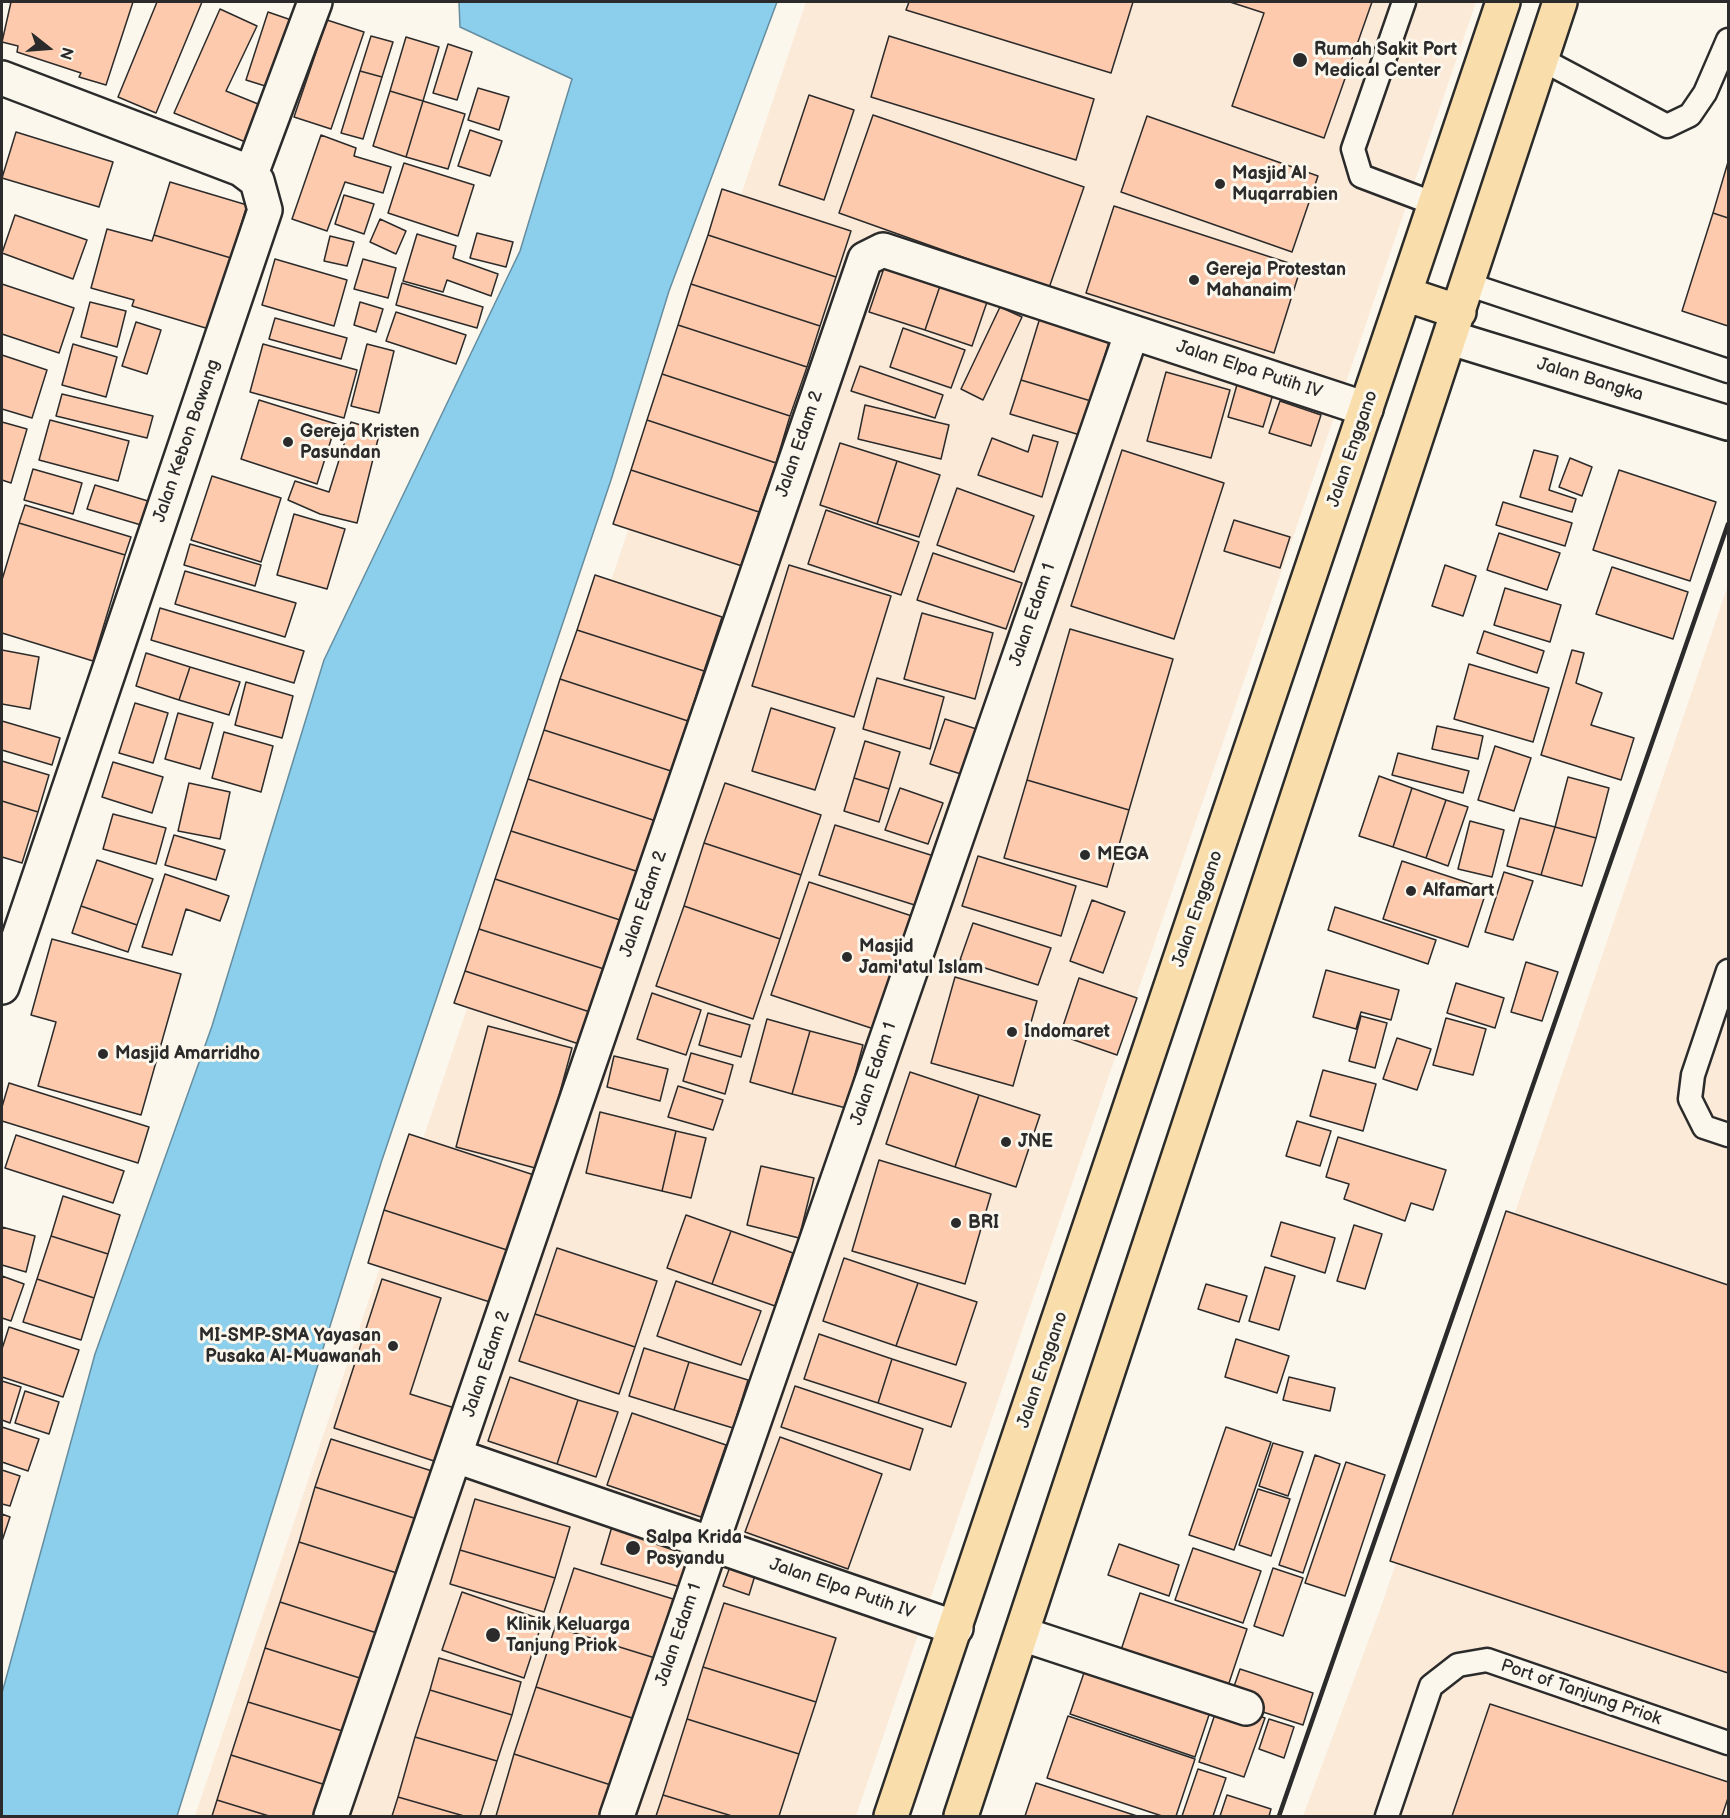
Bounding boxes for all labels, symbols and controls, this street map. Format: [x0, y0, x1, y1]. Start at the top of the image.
north arrow [18, 18, 78, 78]
place label: Rumah Sakit Port Medical Center [1314, 39, 1457, 82]
text: N [55, 45, 77, 62]
marker: Rumah Sakit Port Medical Center [1291, 51, 1309, 69]
place label: Masjid Al Muqarrabien [1232, 163, 1338, 206]
marker: Masjid Al Muqarrabien [1213, 177, 1227, 191]
place label: Gereja Protestan Mahanaim [1206, 259, 1346, 302]
marker: Gereja Protestan Mahanaim [1187, 273, 1201, 287]
street label: Jalan Elpa Putih IV [1173, 336, 1325, 404]
street label: Jalan Bangka [1534, 354, 1646, 406]
street label: Jalan Kebon Bawang [149, 357, 225, 525]
street label: Jalan Edam 2 [772, 388, 828, 500]
street label: Jalan Enggano [1323, 388, 1383, 510]
place label: Gereja Kristen Pasundan [300, 421, 420, 464]
marker: Gereja Kristen Pasundan [281, 435, 295, 449]
street label: Jalan Edam 1 [1005, 561, 1061, 669]
place label: MEGA [1097, 844, 1148, 866]
street label: Jalan Edam 2 [616, 848, 672, 960]
marker: MEGA [1078, 848, 1092, 862]
street label: Jalan Enggano [1168, 848, 1228, 970]
place label: Alfamart [1423, 880, 1494, 902]
marker: Alfamart [1404, 884, 1418, 898]
place label: Masjid Jami'atul Islam [859, 936, 983, 978]
marker: Masjid Jami'atul Islam [840, 950, 854, 964]
street label: Jalan Edam 1 [846, 1020, 902, 1128]
place label: Indomaret [1024, 1021, 1110, 1043]
marker: Indomaret [1005, 1025, 1019, 1039]
place label: Masjid Amarridho [115, 1043, 260, 1065]
marker: Masjid Amarridho [96, 1047, 110, 1061]
place label: JNE [1018, 1131, 1053, 1153]
marker: JNE [999, 1135, 1013, 1149]
place label: BRI [968, 1212, 999, 1234]
marker: BRI [949, 1216, 963, 1230]
street label: Jalan Edam 2 [459, 1308, 515, 1420]
street label: Jalan Enggano [1013, 1309, 1073, 1431]
place label: MI-SMP-SMA Yayasan Pusaka Al-Muawanah [199, 1325, 381, 1368]
marker: MI-SMP-SMA Yayasan Pusaka Al-Muawanah [386, 1339, 400, 1353]
place label: Salpa Krida Posyandu [646, 1527, 742, 1570]
marker: Salpa Krida Posyandu [624, 1539, 642, 1557]
street label: Jalan Elpa Putih IV [766, 1554, 918, 1624]
street label: Jalan Edam 1 [651, 1581, 707, 1689]
place label: Klinik Keluarga Tanjung Priok [506, 1614, 630, 1656]
marker: Klinik Keluarga Tanjung Priok [484, 1626, 502, 1644]
street label: Port of Tanjung Priok [1498, 1655, 1664, 1731]

